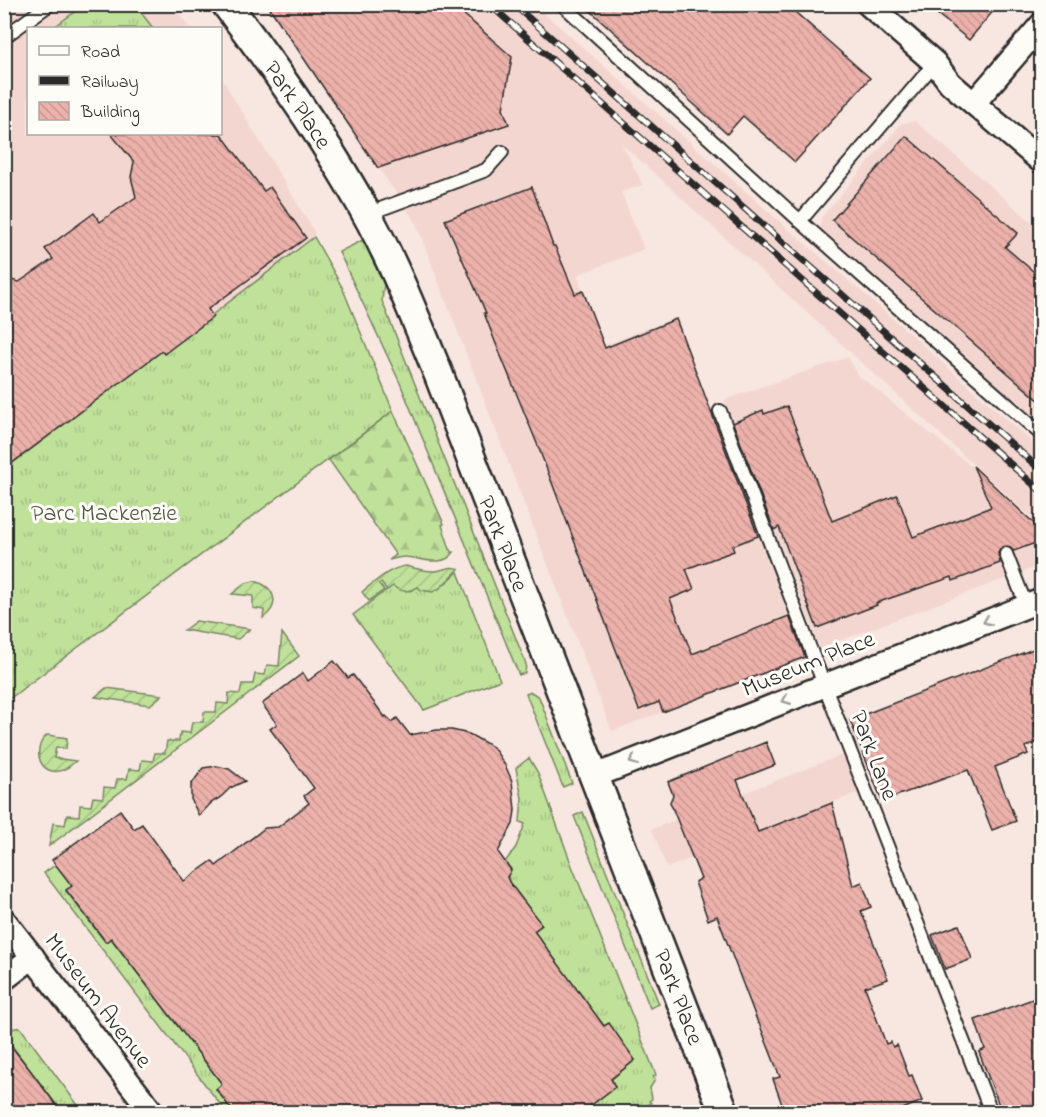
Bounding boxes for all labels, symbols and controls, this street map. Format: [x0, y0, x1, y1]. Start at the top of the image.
legend [27, 27, 222, 135]
text: Road [81, 40, 120, 66]
street label: Park Place [254, 54, 339, 157]
text: Railway [81, 70, 138, 96]
text: Building [80, 100, 140, 127]
street label: Park Place [467, 491, 536, 598]
park label: Parc Mackenzie [31, 497, 177, 532]
one-way arrow [982, 613, 992, 626]
street label: Museum Place [737, 623, 881, 708]
one-way arrow [781, 693, 792, 705]
street label: Park Lane [840, 706, 906, 806]
one-way arrow [628, 754, 639, 766]
street label: Museum Avenue [35, 927, 160, 1077]
street label: Park Place [643, 944, 712, 1051]

